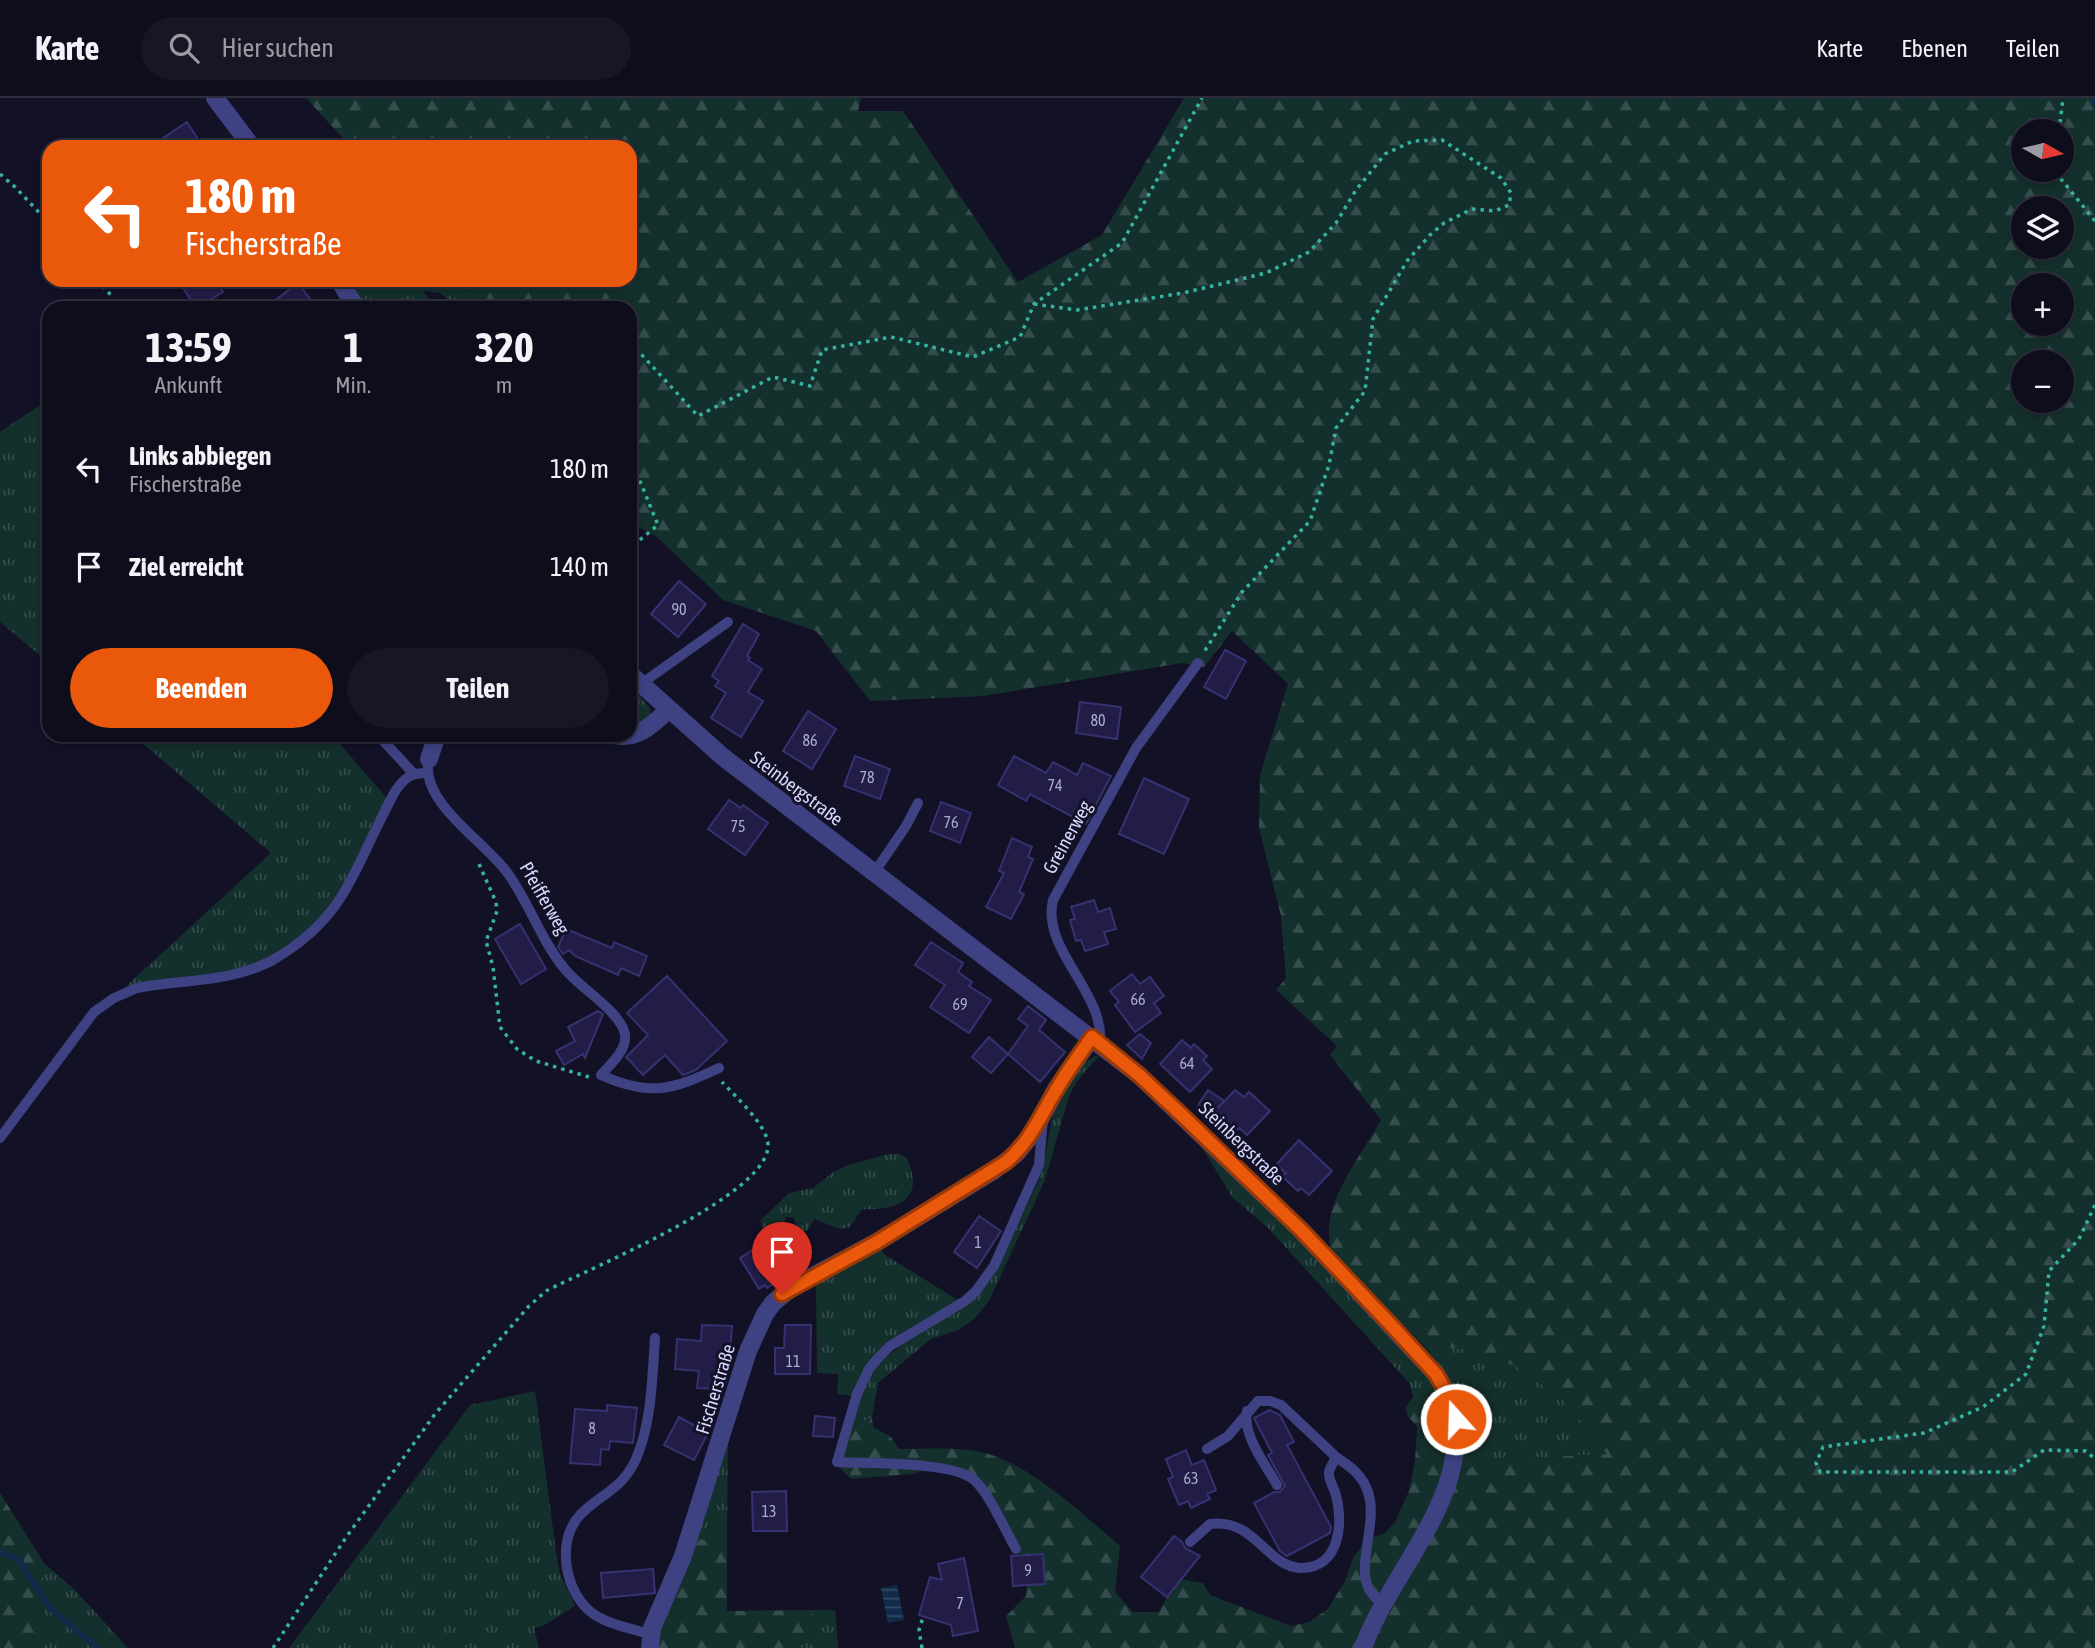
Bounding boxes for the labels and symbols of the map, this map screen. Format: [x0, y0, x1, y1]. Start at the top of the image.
north arrow [2011, 119, 2074, 182]
house number: 90 [671, 600, 687, 618]
house number: 80 [1090, 711, 1106, 729]
house number: 86 [802, 731, 818, 749]
street label: Steinbergstraße [746, 746, 848, 830]
house number: 78 [859, 768, 875, 786]
house number: 74 [1047, 776, 1063, 794]
street label: Greinerweg [1038, 796, 1096, 877]
house number: 76 [943, 813, 959, 831]
house number: 75 [730, 817, 746, 835]
street label: Pfeifferweg [515, 858, 575, 939]
house number: 66 [1130, 990, 1146, 1008]
house number: 69 [952, 995, 968, 1013]
house number: 64 [1179, 1054, 1195, 1072]
street label: Steinbergstraße [1195, 1097, 1289, 1189]
pin [752, 1222, 812, 1294]
house number: 1 [974, 1233, 982, 1251]
street label: Fischerstraße [691, 1341, 739, 1437]
house number: 11 [785, 1352, 801, 1370]
position arrow [1419, 1382, 1493, 1456]
house number: 8 [588, 1419, 596, 1437]
house number: 63 [1183, 1469, 1199, 1487]
house number: 13 [761, 1502, 777, 1520]
house number: 9 [1024, 1561, 1032, 1579]
house number: 7 [956, 1594, 964, 1612]

